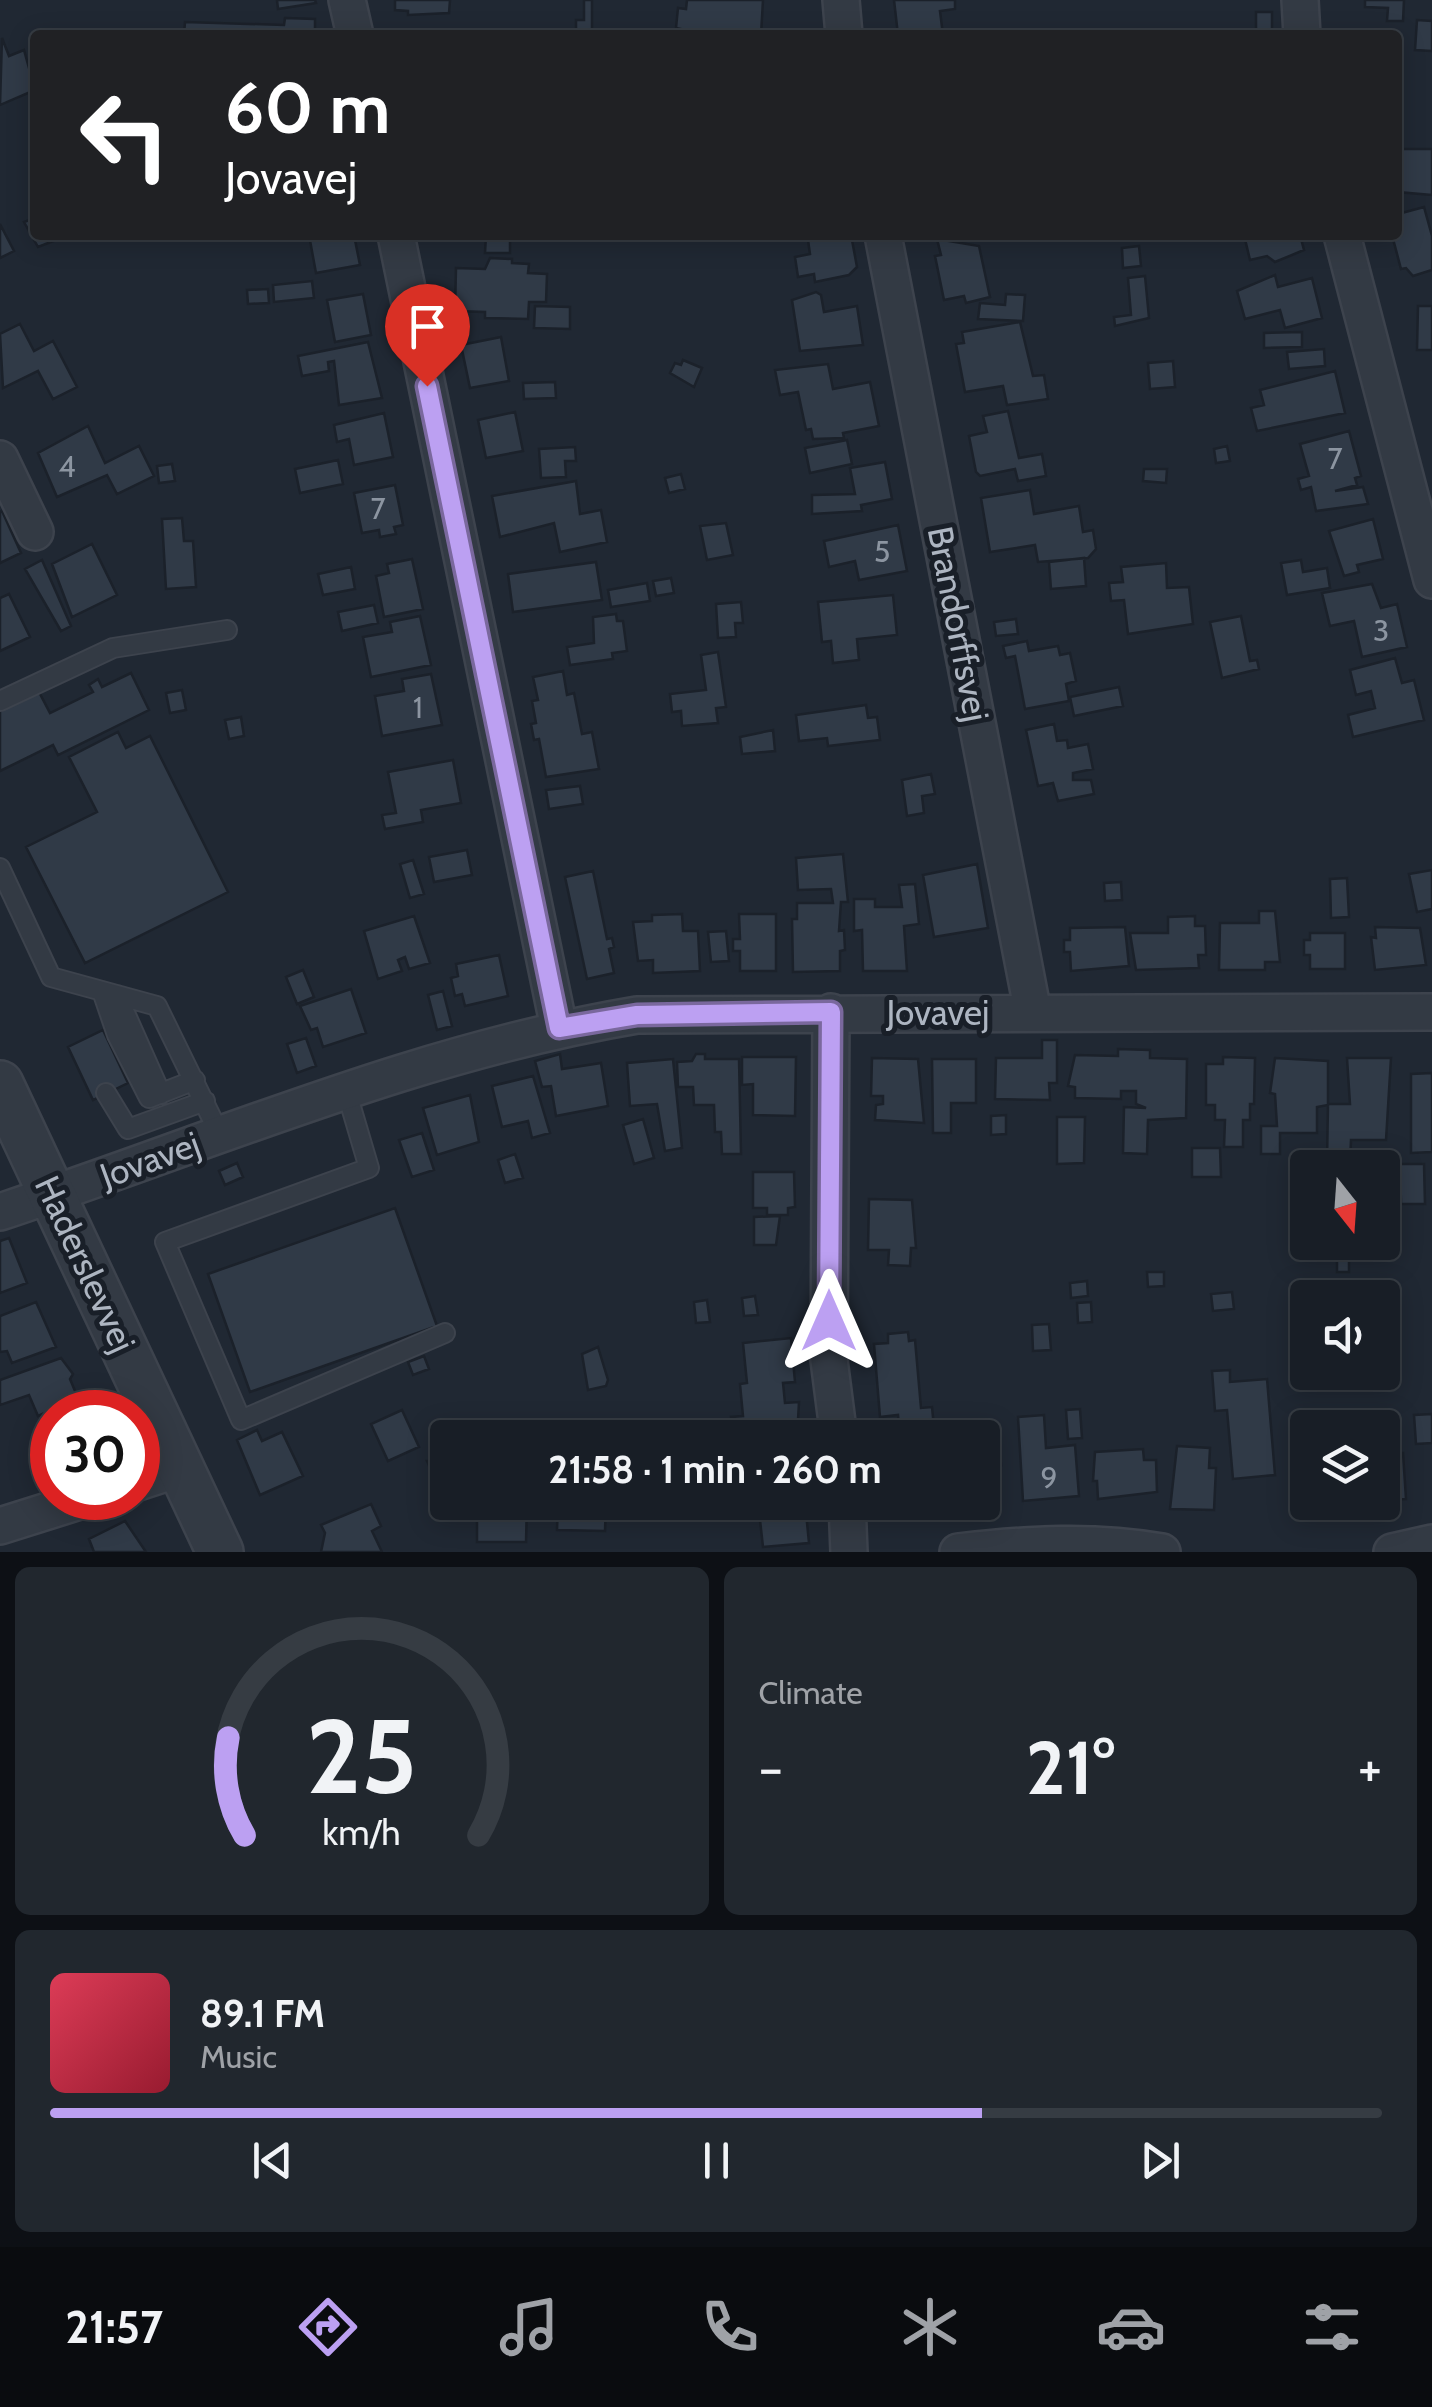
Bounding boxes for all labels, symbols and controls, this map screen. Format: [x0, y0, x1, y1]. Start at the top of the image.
text: 60 m [225, 65, 390, 151]
icon: left [60, 70, 190, 200]
text: Jovavej [225, 151, 357, 205]
pin [385, 284, 470, 387]
icon: arrive [400, 299, 455, 354]
house number: 7 [1327, 440, 1343, 477]
house number: 4 [58, 448, 76, 485]
house number: 7 [370, 490, 386, 527]
street label: Brandorffsvej [919, 523, 998, 725]
house number: 5 [874, 533, 890, 570]
house number: 3 [1373, 612, 1389, 649]
house number: 1 [413, 689, 423, 726]
street label: Jovavej [886, 991, 989, 1034]
street label: Jovavej [93, 1122, 205, 1198]
north arrow [1290, 1150, 1400, 1260]
map controls [1290, 1150, 1400, 1520]
street label: Haderslevvej [26, 1169, 145, 1359]
position arrow [777, 1269, 881, 1373]
button: sound [1290, 1280, 1400, 1390]
speed limit sign: 30 [30, 1390, 160, 1520]
button: layers [1290, 1410, 1400, 1520]
text: 21:58 · 1 min · 260 m [548, 1446, 882, 1493]
house number: 9 [1040, 1459, 1058, 1496]
text: Climate [759, 1673, 863, 1712]
text: 25 [306, 1693, 417, 1819]
text: 21° [1026, 1722, 1115, 1813]
text: − [759, 1734, 783, 1801]
text: + [1358, 1734, 1382, 1801]
text: km/h [323, 1811, 401, 1854]
text: 89.1 FM [200, 1990, 325, 2037]
text: Music [200, 2037, 277, 2076]
icon: previous [245, 2133, 300, 2188]
icon: pause [689, 2133, 744, 2188]
icon: next [1133, 2133, 1188, 2188]
icon: directions [293, 2292, 363, 2362]
icon: music [494, 2292, 564, 2362]
icon: phone [695, 2292, 765, 2362]
icon: climate [895, 2292, 965, 2362]
icon: car [1096, 2292, 1166, 2362]
icon: filters [1297, 2292, 1367, 2362]
text: 21:57 [65, 2300, 163, 2354]

